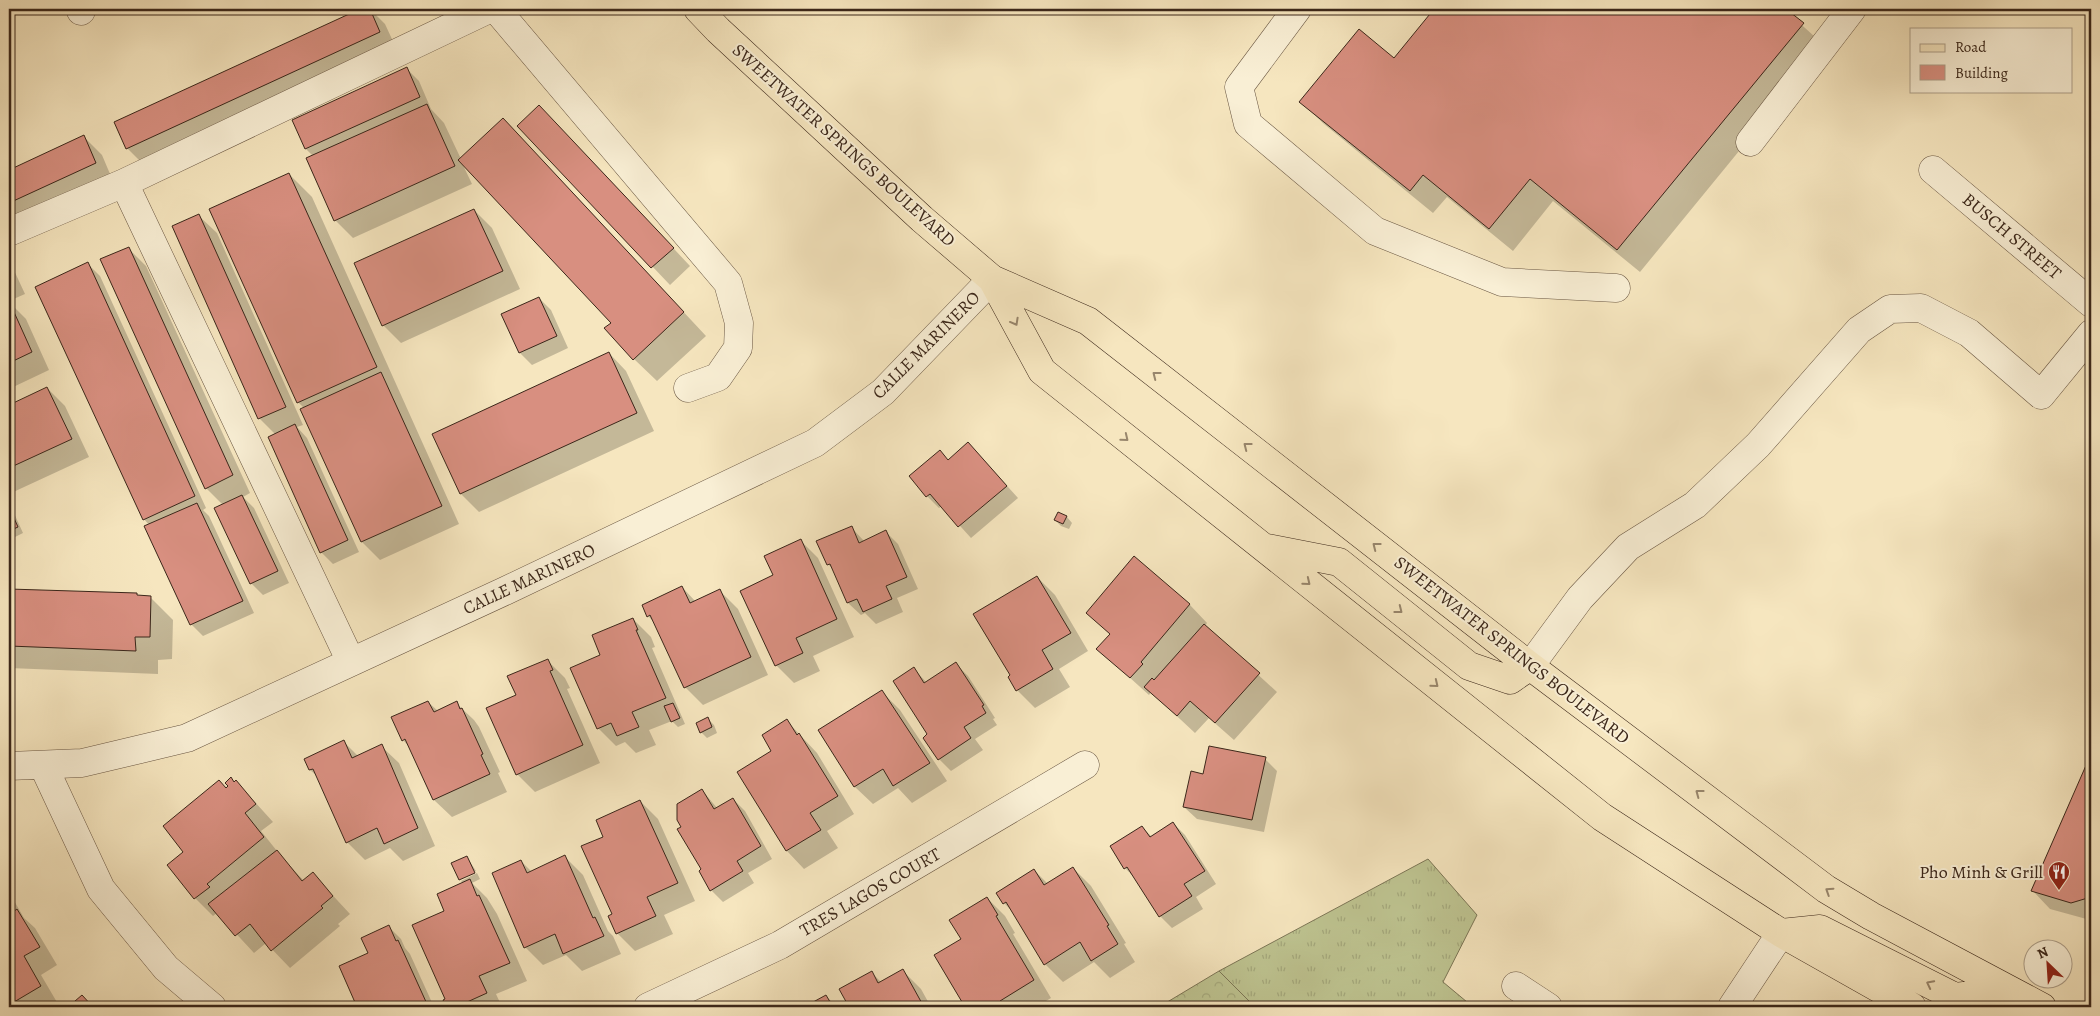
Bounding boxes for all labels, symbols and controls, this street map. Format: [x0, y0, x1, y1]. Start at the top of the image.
legend [1910, 28, 2072, 92]
text: Road [1955, 37, 1987, 57]
street label: SWEETWATER SPRINGS BOULEVARD [727, 38, 961, 252]
text: Building [1955, 63, 2008, 83]
street label: BUSCH STREET [1957, 187, 2067, 285]
street label: CALLE MARINERO [867, 286, 985, 404]
one-way arrow [1009, 317, 1019, 326]
one-way arrow [1153, 371, 1162, 380]
one-way arrow [1120, 432, 1129, 441]
one-way arrow [1244, 442, 1253, 451]
street label: CALLE MARINERO [459, 538, 599, 620]
one-way arrow [1372, 542, 1381, 551]
street label: SWEETWATER SPRINGS BOULEVARD [1389, 550, 1635, 750]
one-way arrow [1302, 577, 1311, 586]
one-way arrow [1393, 604, 1402, 613]
one-way arrow [1429, 678, 1438, 687]
one-way arrow [1696, 791, 1705, 799]
street label: TRES LAGOS COURT [795, 842, 945, 942]
place label: Pho Minh & Grill [1919, 860, 2044, 884]
restaurant icon: Pho Minh & Grill [2047, 860, 2071, 891]
one-way arrow [1825, 887, 1834, 897]
north arrow [2022, 938, 2072, 988]
text: N [2034, 942, 2051, 963]
one-way arrow [1926, 980, 1935, 990]

